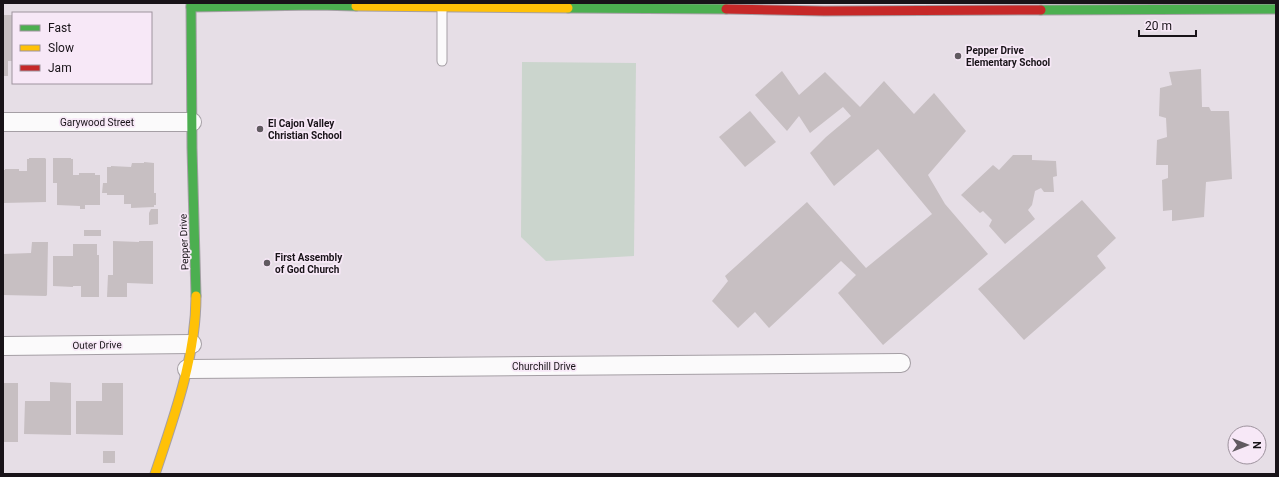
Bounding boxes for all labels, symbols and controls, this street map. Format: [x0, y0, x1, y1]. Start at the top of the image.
legend [12, 12, 152, 84]
scale bar [1139, 12, 1196, 38]
text: 20 m [1145, 19, 1172, 33]
text: Fast [48, 21, 71, 35]
text: Slow [48, 41, 74, 55]
place label: Pepper Drive Elementary School [966, 45, 1051, 68]
marker: Pepper Drive Elementary School [953, 51, 963, 61]
text: Jam [48, 61, 72, 75]
street label: Garywood Street [60, 117, 134, 128]
place label: El Cajon Valley Christian School [268, 118, 342, 141]
marker: El Cajon Valley Christian School [255, 124, 265, 134]
street label: Pepper Drive [178, 214, 190, 270]
place label: First Assembly of God Church [275, 252, 343, 275]
marker: First Assembly of God Church [262, 258, 272, 268]
street label: Outer Drive [72, 339, 122, 351]
street label: Churchill Drive [512, 361, 576, 372]
north arrow [1227, 425, 1267, 465]
text: N [1250, 441, 1263, 449]

